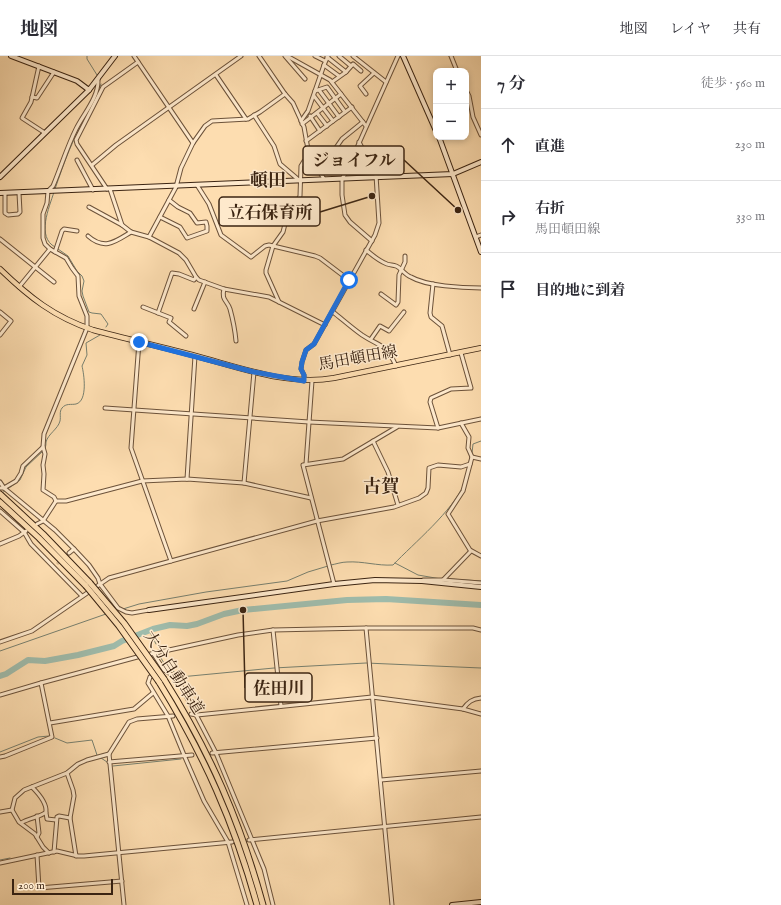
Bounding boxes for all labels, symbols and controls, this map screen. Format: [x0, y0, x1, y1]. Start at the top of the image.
text: 地図 [20, 18, 58, 42]
text: 地図 [620, 20, 648, 38]
text: レイヤ [670, 20, 711, 38]
text: 共有 [733, 20, 761, 38]
map controls [433, 68, 469, 140]
button: + [433, 68, 469, 104]
text: 7 分 [497, 74, 526, 95]
text: 徒歩 · 560 m [701, 75, 765, 92]
button: − [433, 104, 469, 140]
icon: ahead [497, 134, 519, 156]
text: 230 m [735, 136, 765, 153]
text: 直進 [535, 137, 565, 156]
callout: ジョイフル [303, 146, 404, 175]
text: ジョイフル [312, 151, 396, 172]
district label: 頓田 [250, 170, 286, 193]
callout: 立石保育所 [219, 197, 320, 226]
text: 右折 [535, 199, 565, 218]
text: 立石保育所 [228, 203, 313, 224]
icon: right [497, 206, 519, 228]
text: 330 m [736, 208, 765, 225]
text: 馬田頓田線 [535, 221, 600, 238]
route start [340, 271, 358, 289]
icon: arrive [497, 278, 519, 300]
text: 目的地に到着 [535, 281, 625, 300]
route end [130, 333, 148, 351]
street label: 馬田頓田線 [317, 342, 399, 376]
district label: 古賀 [363, 476, 399, 499]
street label: 大分自動車道 [138, 627, 208, 719]
callout: 佐田川 [245, 673, 312, 702]
text: 佐田川 [254, 679, 305, 700]
scale bar [12, 877, 113, 896]
text: 200 m [18, 879, 45, 893]

